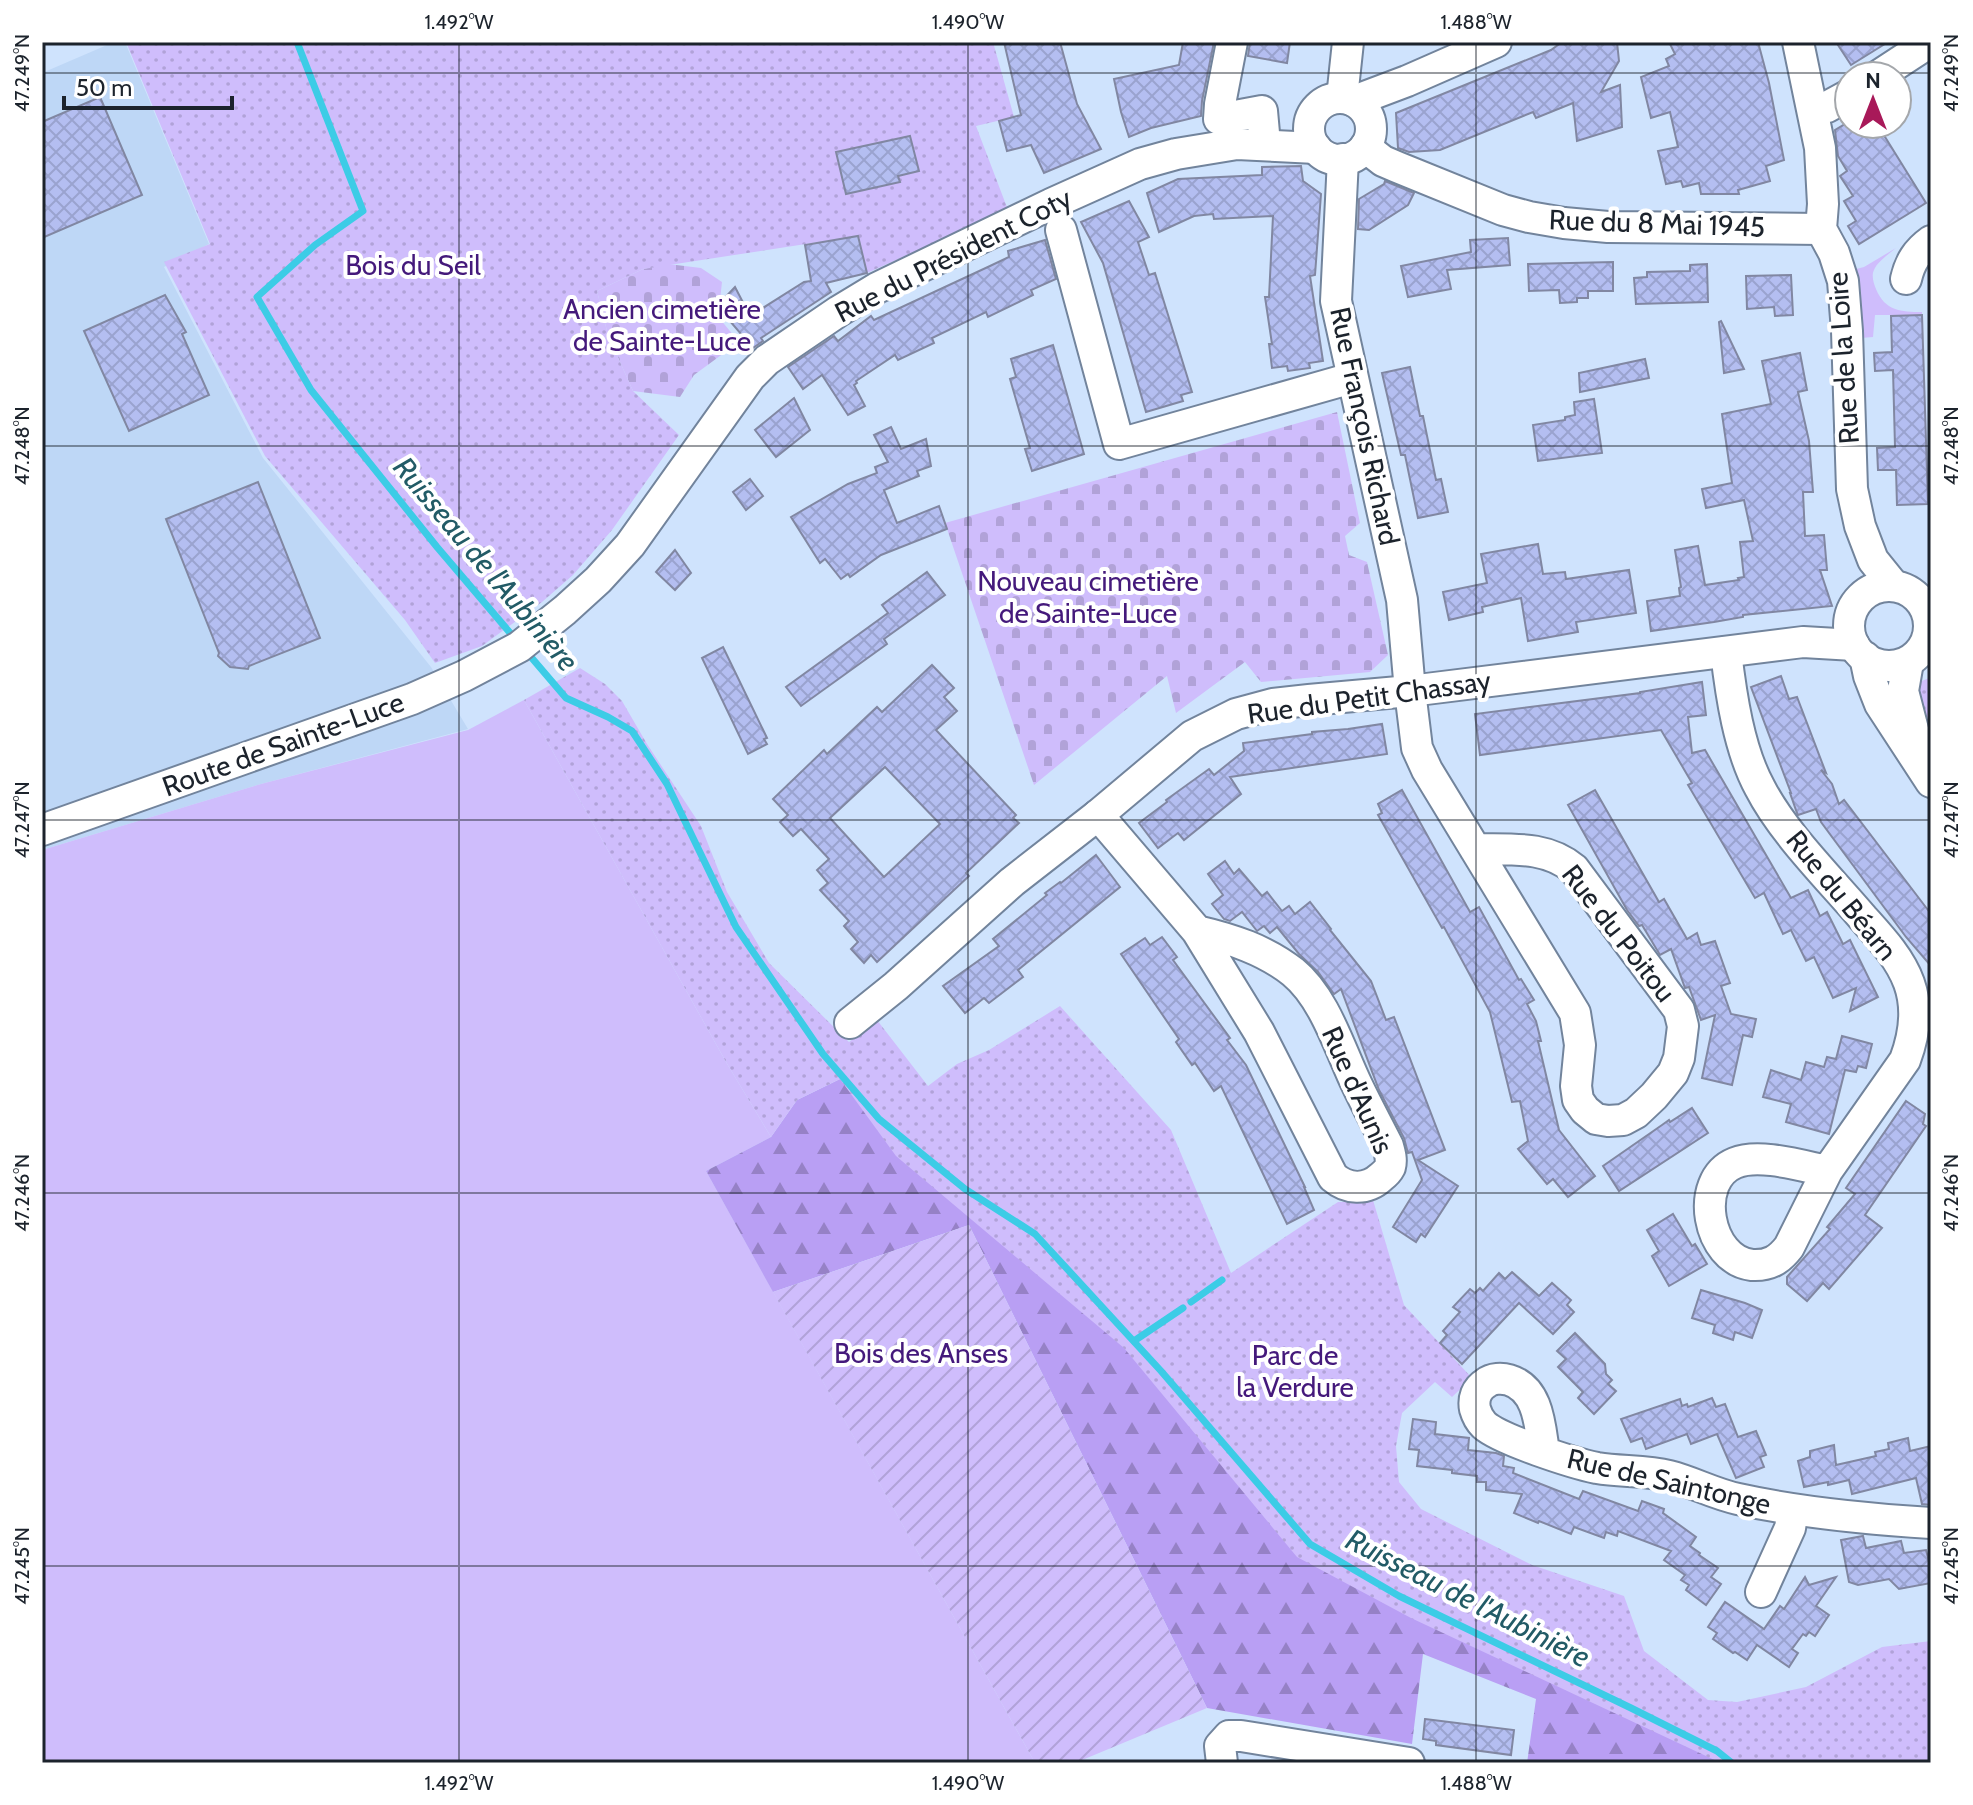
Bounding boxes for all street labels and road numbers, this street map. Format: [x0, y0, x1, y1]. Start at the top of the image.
street label: Rue du Président Coty [829, 181, 1077, 329]
street label: Rue du 8 Mai 1945 [1548, 202, 1766, 244]
street label: Rue de la Loire [1820, 271, 1866, 445]
street label: Rue François Richard [1323, 304, 1407, 548]
street label: Rue du Petit Chassay [1245, 663, 1493, 731]
street label: Route de Sainte-Luce [158, 684, 408, 804]
street label: Rue du Béarn [1779, 823, 1905, 967]
street label: Rue du Poitou [1555, 858, 1683, 1008]
street label: Rue d'Aunis [1315, 1021, 1401, 1159]
street label: Rue de Saintonge [1564, 1441, 1774, 1521]

